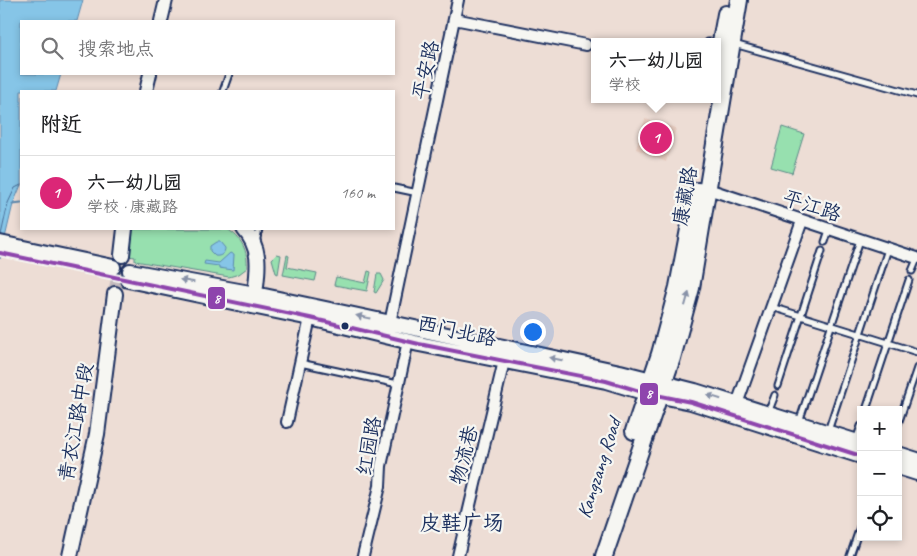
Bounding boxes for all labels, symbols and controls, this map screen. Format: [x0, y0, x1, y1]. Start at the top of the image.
search box [20, 20, 395, 75]
icon: search [38, 34, 66, 62]
text: 搜索地点 [78, 37, 154, 61]
street label: 平安路 [408, 37, 445, 102]
popup [591, 38, 721, 103]
text: 六一幼儿园 [608, 49, 704, 73]
text: 学校 [608, 75, 641, 95]
text: 附近 [40, 111, 82, 137]
pin: 1 [640, 119, 672, 157]
street label: 康藏路 [667, 163, 703, 228]
text: 六一幼儿园 [87, 171, 182, 195]
text: 1 [52, 183, 60, 203]
text: 160 m [341, 183, 375, 203]
street label: 平江路 [780, 185, 845, 227]
text: 学校 · 康藏路 [87, 197, 178, 217]
one-way arrow [178, 277, 194, 285]
line badge: 8 [207, 286, 226, 310]
text: 8 [214, 290, 222, 307]
one-way arrow [684, 292, 692, 307]
street label: 西门北路 [415, 310, 500, 352]
one-way arrow [355, 313, 371, 321]
your location [520, 319, 546, 345]
unlabelled marker [340, 321, 350, 331]
one-way arrow [548, 354, 564, 362]
street label: 青衣江路中段 [53, 361, 99, 483]
line badge: 8 [639, 382, 659, 406]
text: 8 [646, 385, 654, 402]
one-way arrow [706, 393, 721, 401]
map controls [857, 406, 902, 541]
button: + [857, 406, 902, 451]
street label: Kangzang Road [571, 412, 628, 521]
street label: 红园路 [351, 413, 387, 478]
street label: 物流巷 [445, 422, 484, 487]
button: − [857, 451, 902, 496]
button: locate [857, 496, 902, 541]
district label: 皮鞋广场 [420, 510, 504, 536]

